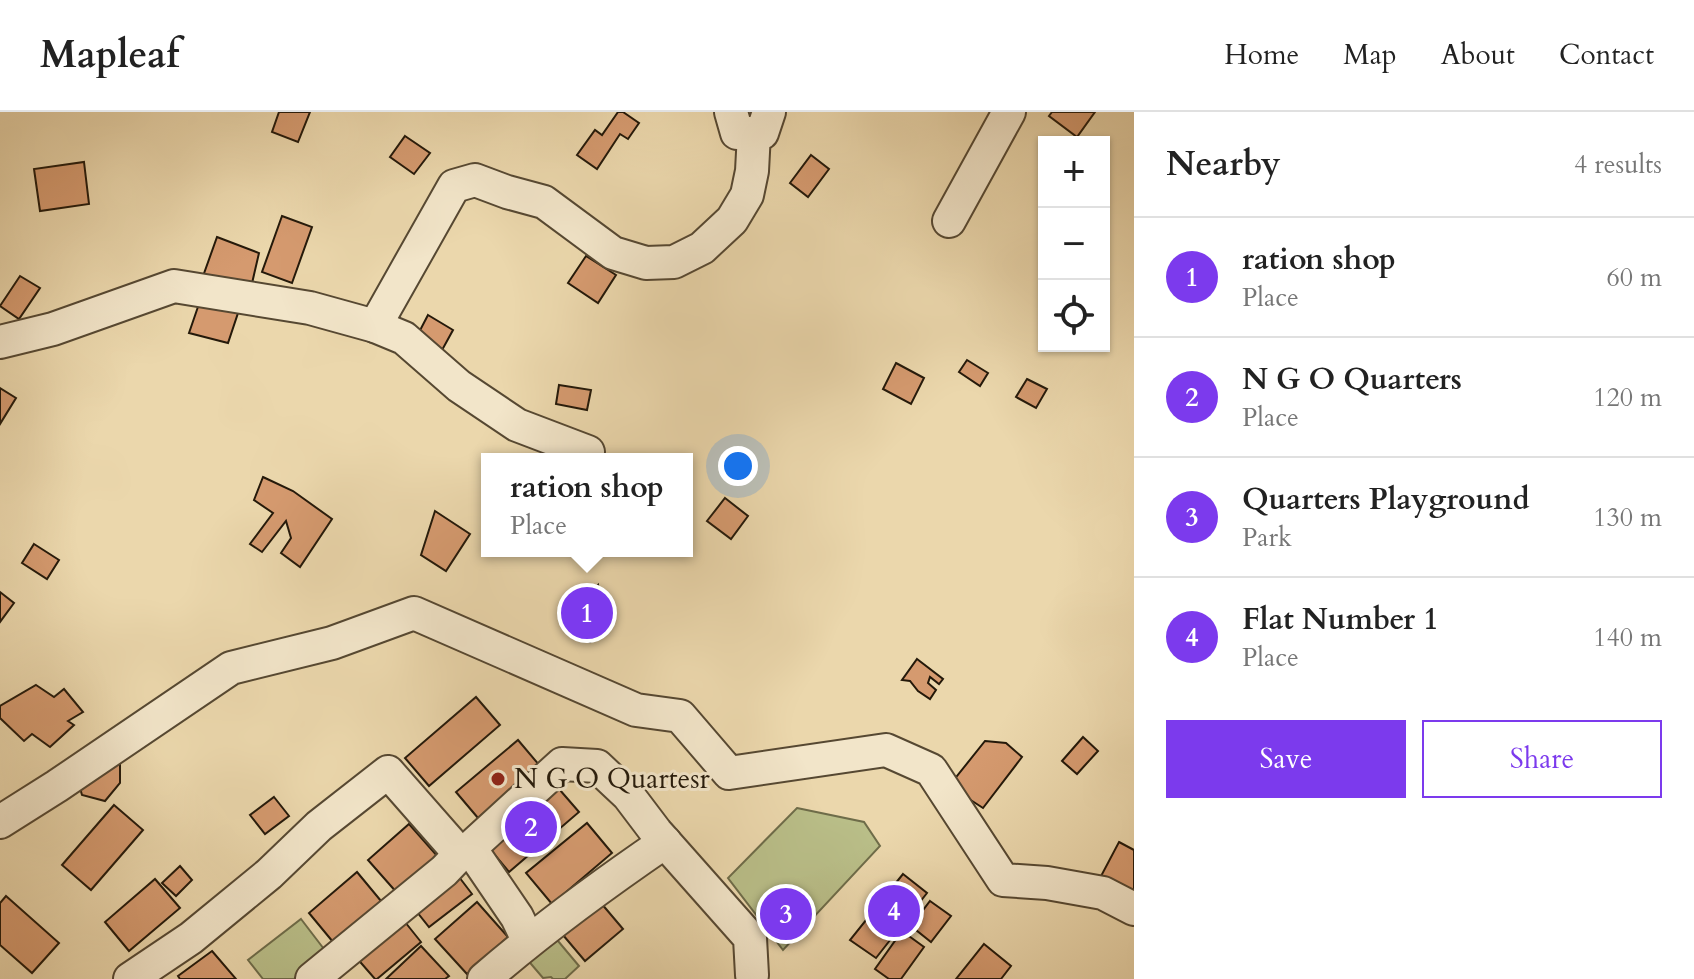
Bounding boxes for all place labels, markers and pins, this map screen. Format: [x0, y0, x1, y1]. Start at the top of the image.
pin: 1 [561, 583, 613, 643]
place label: N G O Quartesr [514, 760, 711, 798]
marker: N G O Quartesr [489, 770, 507, 788]
pin: 2 [505, 797, 557, 857]
pin: 4 [868, 881, 920, 941]
pin: 3 [760, 884, 812, 944]

